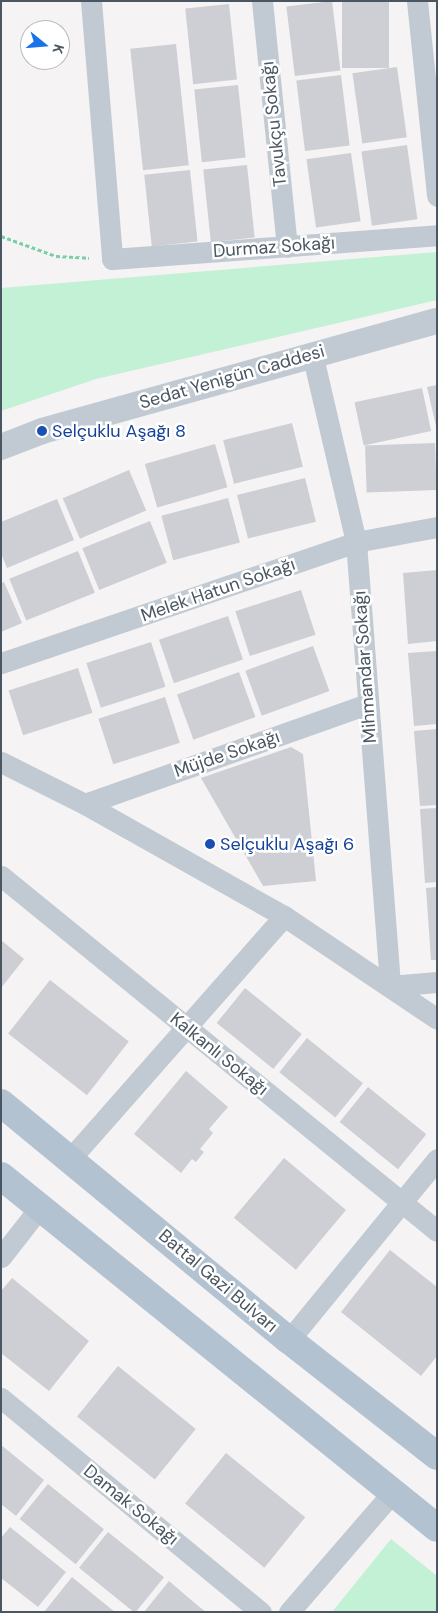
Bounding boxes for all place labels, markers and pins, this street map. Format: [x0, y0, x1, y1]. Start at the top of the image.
place label: Selçuklu Aşağı 8 [52, 420, 186, 442]
marker: Selçuklu Aşağı 8 [36, 425, 48, 437]
place label: Selçuklu Aşağı 6 [220, 833, 354, 855]
marker: Selçuklu Aşağı 6 [204, 838, 216, 850]

